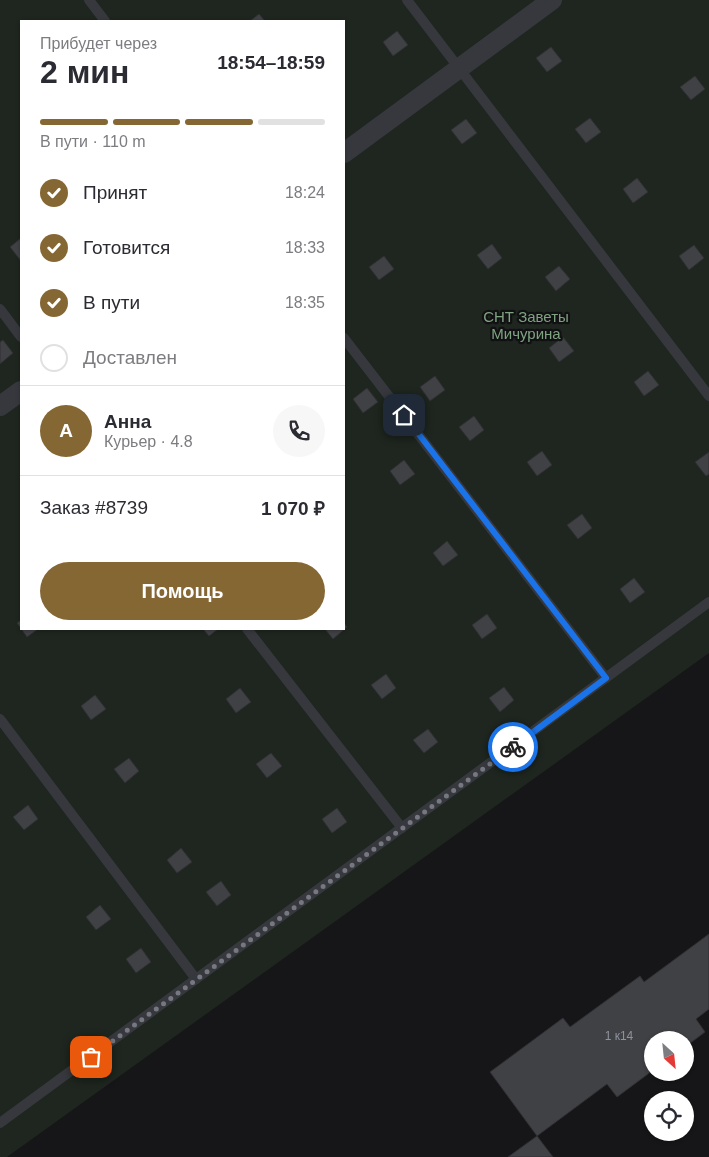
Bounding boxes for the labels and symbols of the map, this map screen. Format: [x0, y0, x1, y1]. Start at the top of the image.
park label: СНТ Заветы Мичурина [483, 308, 569, 342]
pin [383, 394, 425, 436]
courier [488, 722, 538, 772]
house number: 1 к14 [605, 1029, 634, 1043]
north arrow [644, 1031, 694, 1081]
pin [70, 1036, 112, 1078]

